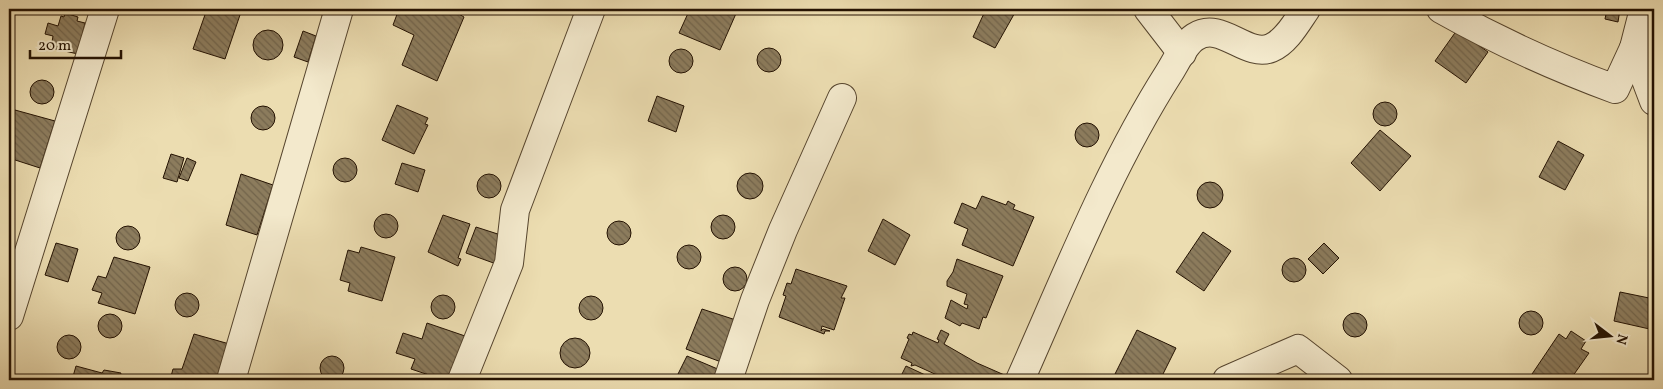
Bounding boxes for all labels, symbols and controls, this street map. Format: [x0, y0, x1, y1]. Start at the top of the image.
scale bar [30, 28, 121, 60]
text: 20 m [38, 36, 71, 57]
north arrow [1586, 312, 1636, 362]
text: N [1611, 332, 1632, 347]

